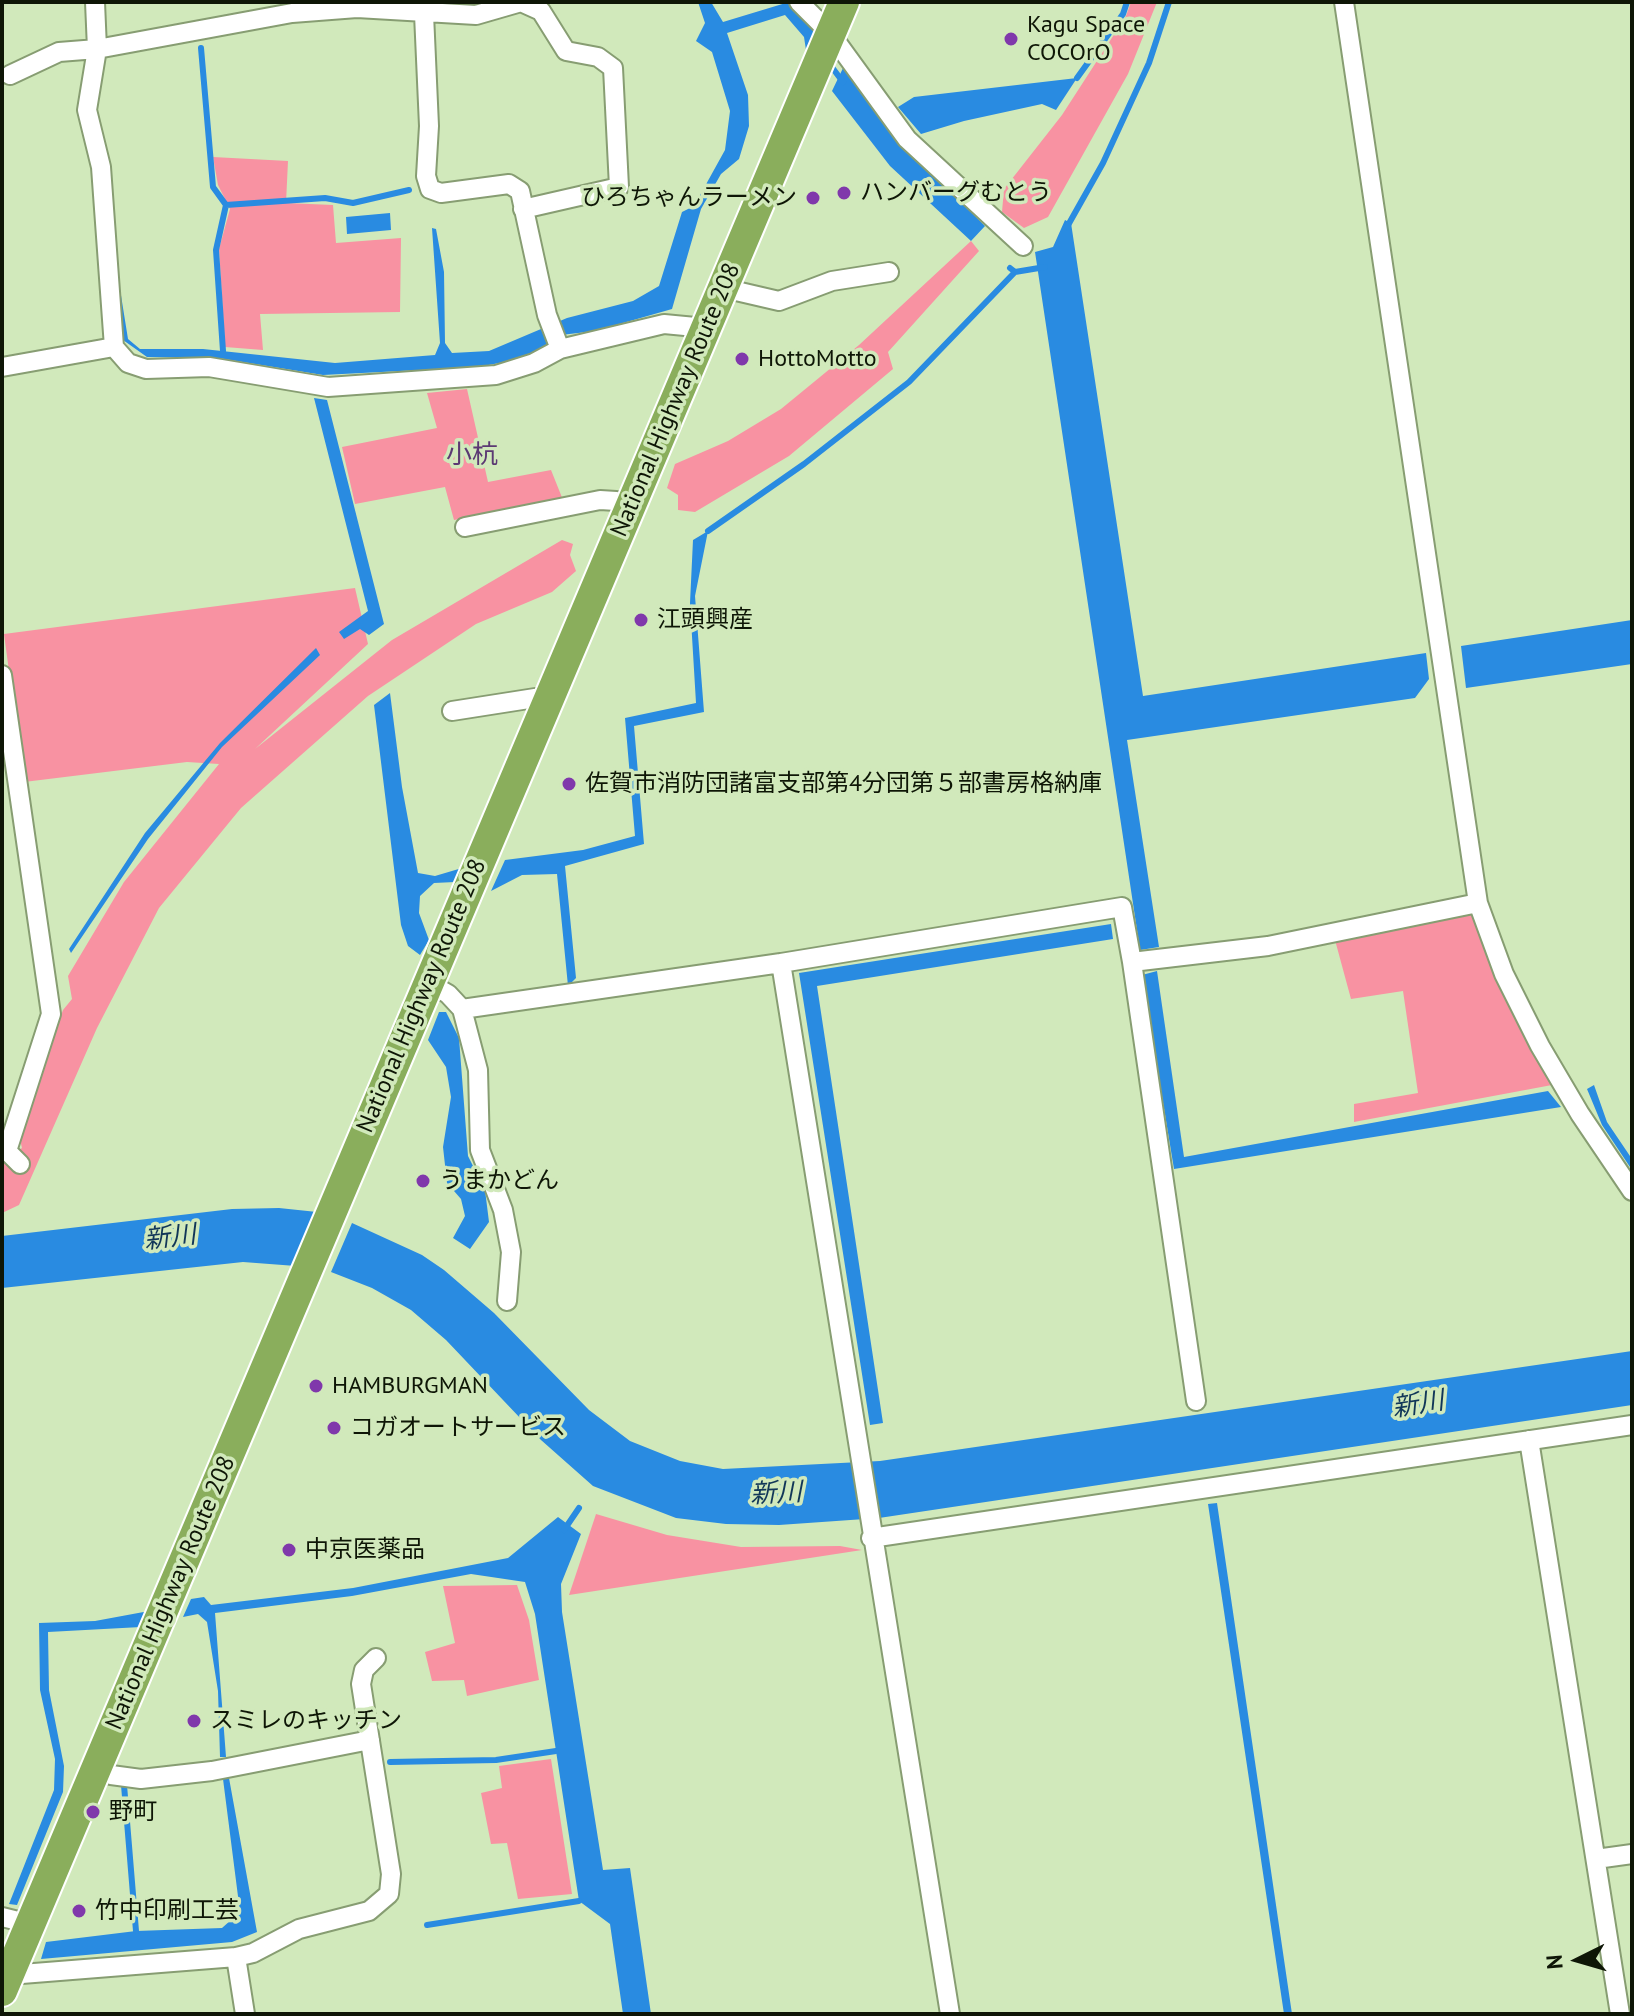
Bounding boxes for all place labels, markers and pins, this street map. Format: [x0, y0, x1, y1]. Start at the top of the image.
place label: Kagu Space COCOrO [1027, 11, 1145, 67]
marker: Kagu Space COCOrO [1002, 30, 1020, 48]
place label: ハンバーグむとう [860, 179, 1052, 207]
place label: ひろちゃんラーメン [581, 184, 797, 212]
marker: ハンバーグむとう [835, 184, 853, 202]
marker: ひろちゃんラーメン [804, 189, 822, 207]
place label: HottoMotto [758, 345, 877, 373]
marker: HottoMotto [733, 350, 751, 368]
place label: 江頭興産 [657, 606, 753, 634]
marker: 江頭興産 [632, 611, 650, 629]
place label: 佐賀市消防団諸富支部第4分団第５部書房格納庫 [585, 770, 1102, 798]
marker: 佐賀市消防団諸富支部第4分団第５部書房格納庫 [560, 775, 578, 793]
place label: うまかどん [439, 1167, 559, 1195]
marker: うまかどん [414, 1172, 432, 1190]
place label: HAMBURGMAN [332, 1372, 488, 1400]
marker: HAMBURGMAN [307, 1377, 325, 1395]
place label: コガオートサービス [350, 1414, 566, 1442]
marker: コガオートサービス [325, 1419, 343, 1437]
place label: 中京医薬品 [305, 1536, 425, 1564]
marker: 中京医薬品 [280, 1541, 298, 1559]
place label: スミレのキッチン [210, 1707, 402, 1735]
marker: スミレのキッチン [185, 1712, 203, 1730]
place label: 野町 [109, 1798, 157, 1826]
marker: 野町 [84, 1803, 102, 1821]
place label: 竹中印刷工芸 [95, 1897, 239, 1925]
marker: 竹中印刷工芸 [70, 1902, 88, 1920]

